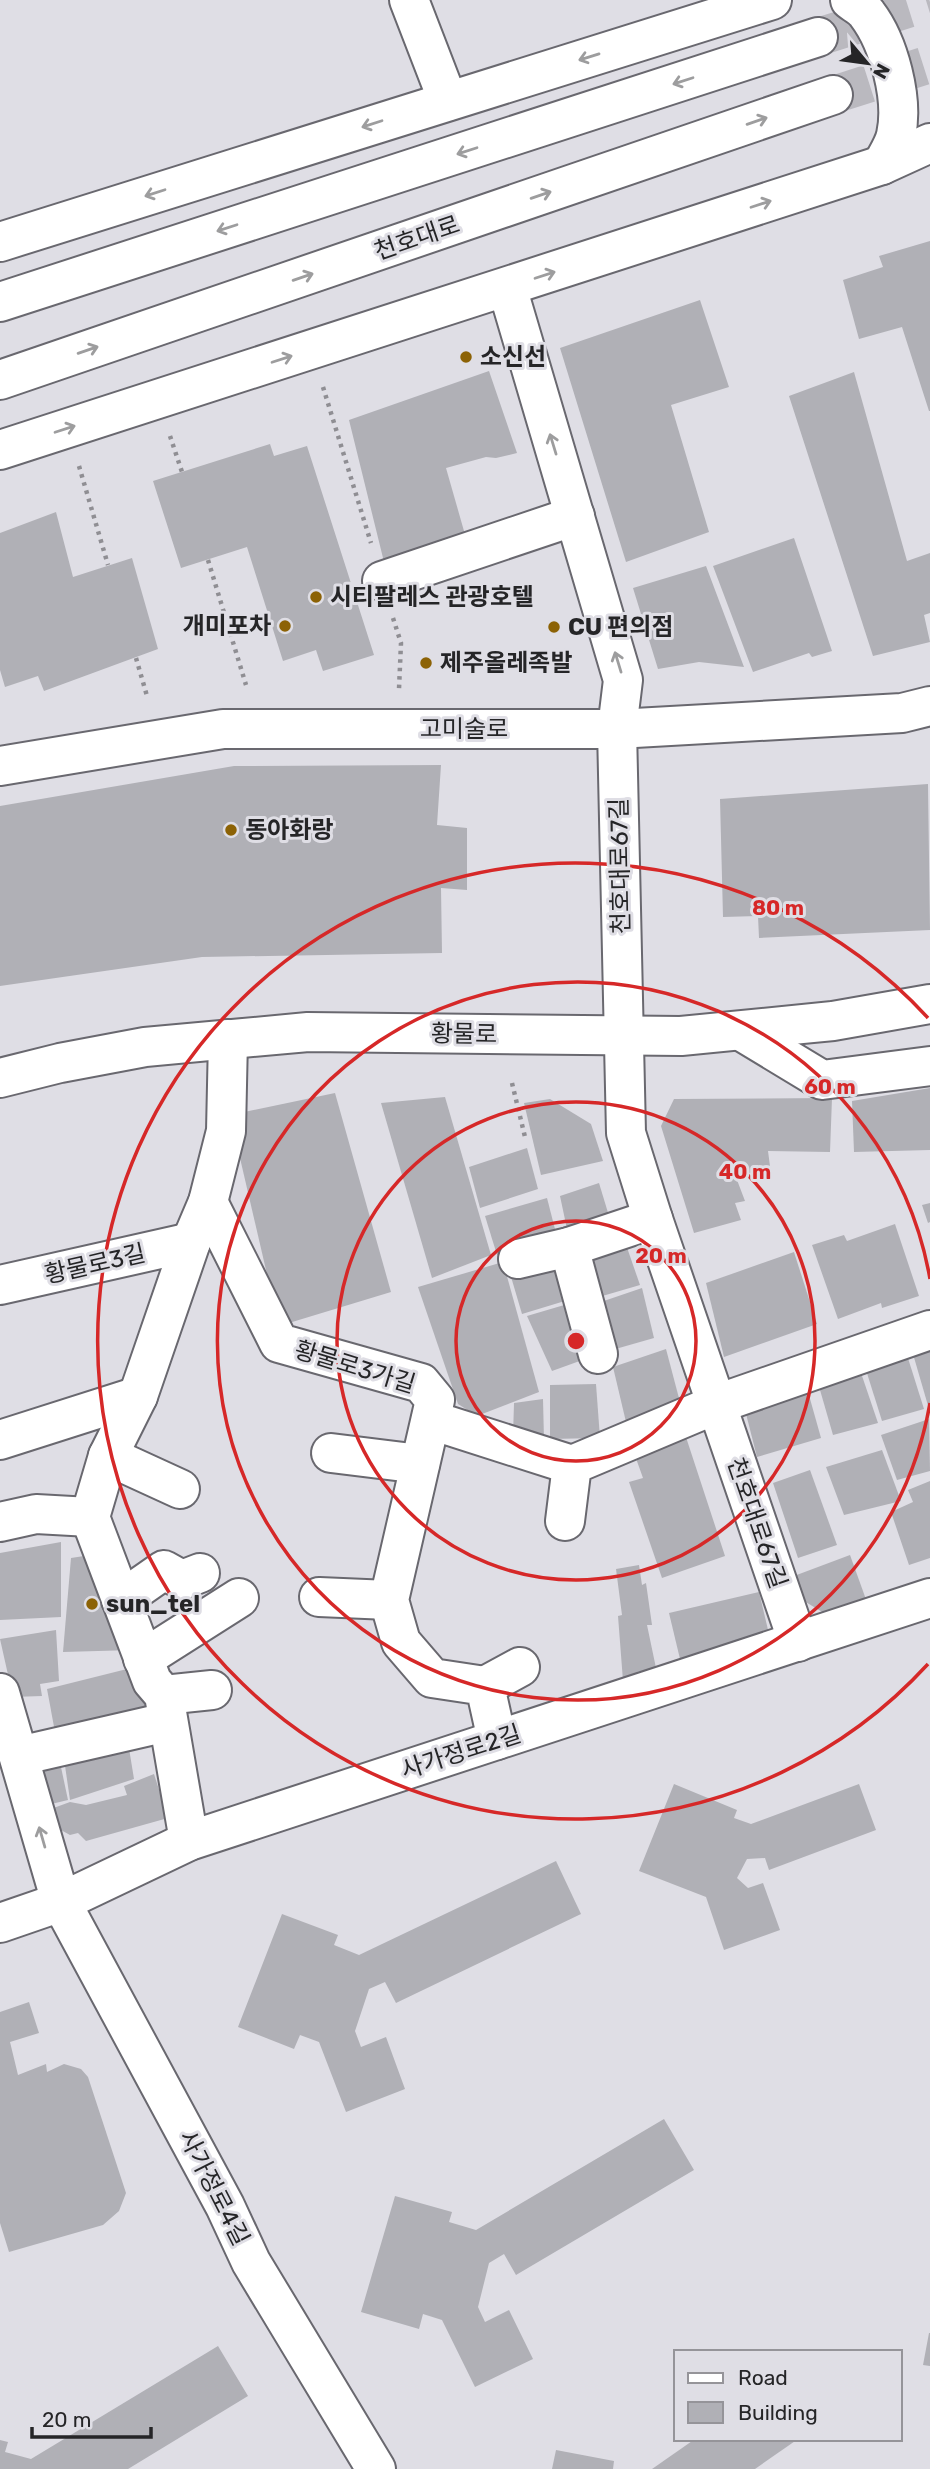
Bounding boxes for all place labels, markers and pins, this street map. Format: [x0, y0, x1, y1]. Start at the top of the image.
place label: 소신선 [480, 343, 546, 371]
marker: 소신선 [458, 349, 474, 365]
place label: 시티팔레스 관광호텔 [330, 583, 534, 611]
marker: 시티팔레스 관광호텔 [308, 589, 324, 605]
place label: 개미포차 [183, 612, 271, 640]
place label: CU 편의점 [568, 613, 674, 641]
marker: 개미포차 [277, 618, 293, 634]
marker: CU 편의점 [546, 619, 562, 635]
place label: 제주올레족발 [440, 649, 572, 677]
marker: 제주올레족발 [418, 655, 434, 671]
place label: 동아화랑 [245, 816, 333, 844]
marker: 동아화랑 [223, 822, 239, 838]
centre of rings [564, 1329, 588, 1353]
place label: sun_tel [106, 1590, 200, 1618]
marker: sun_tel [84, 1596, 100, 1612]

